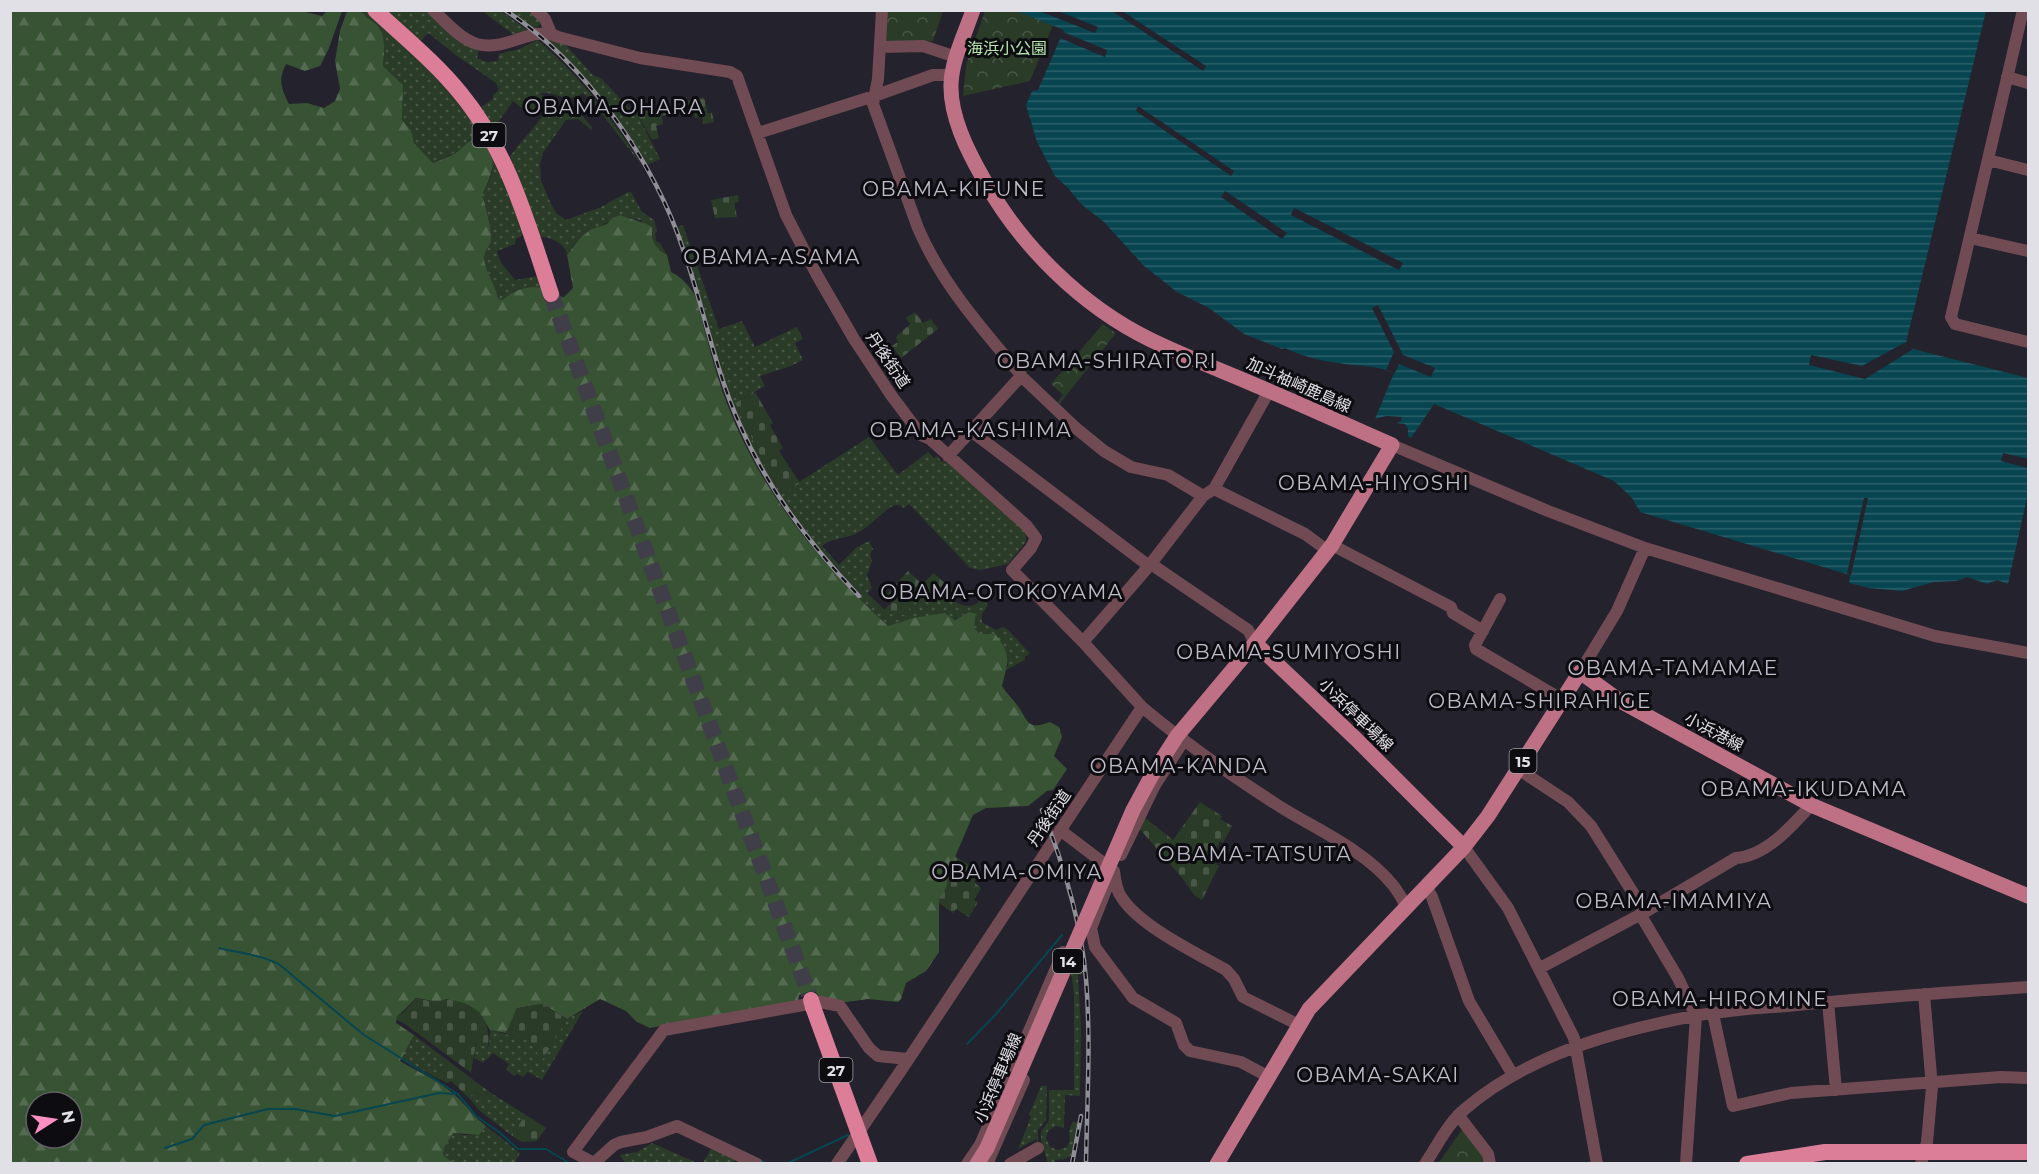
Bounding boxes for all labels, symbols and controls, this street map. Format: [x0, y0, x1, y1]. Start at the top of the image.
park label: 海浜小公園 [967, 39, 1047, 58]
district label: OBAMA-OHARA [524, 95, 704, 119]
road number: 27 [472, 123, 506, 147]
district label: OBAMA-KIFUNE [862, 177, 1046, 201]
district label: OBAMA-ASAMA [683, 245, 861, 269]
street label: 丹後街道 [862, 328, 914, 392]
district label: OBAMA-SHIRATORI [997, 349, 1217, 373]
street label: 加斗袖崎鹿島線 [1244, 354, 1354, 416]
district label: OBAMA-KASHIMA [870, 418, 1072, 442]
district label: OBAMA-HIYOSHI [1278, 471, 1470, 495]
district label: OBAMA-OTOKOYAMA [880, 580, 1124, 604]
district label: OBAMA-SUMIYOSHI [1176, 640, 1402, 664]
district label: OBAMA-TAMAMAE [1567, 656, 1779, 680]
street label: 小浜停車場線 [1315, 675, 1397, 755]
district label: OBAMA-SHIRAHIGE [1428, 689, 1652, 713]
street label: 小浜港線 [1681, 709, 1747, 755]
road number: 15 [1510, 749, 1537, 773]
district label: OBAMA-KANDA [1090, 754, 1268, 778]
district label: OBAMA-IKUDAMA [1701, 777, 1907, 801]
street label: 丹後街道 [1023, 786, 1075, 850]
district label: OBAMA-TATSUTA [1158, 842, 1352, 866]
district label: OBAMA-OMIYA [931, 860, 1103, 884]
district label: OBAMA-IMAMIYA [1576, 889, 1772, 913]
road number: 14 [1053, 949, 1083, 973]
district label: OBAMA-HIROMINE [1612, 987, 1828, 1011]
street label: 小浜停車場線 [970, 1030, 1026, 1126]
road number: 27 [820, 1058, 852, 1082]
district label: OBAMA-SAKAI [1296, 1063, 1460, 1087]
north arrow [24, 1090, 84, 1150]
text: N [58, 1109, 79, 1125]

